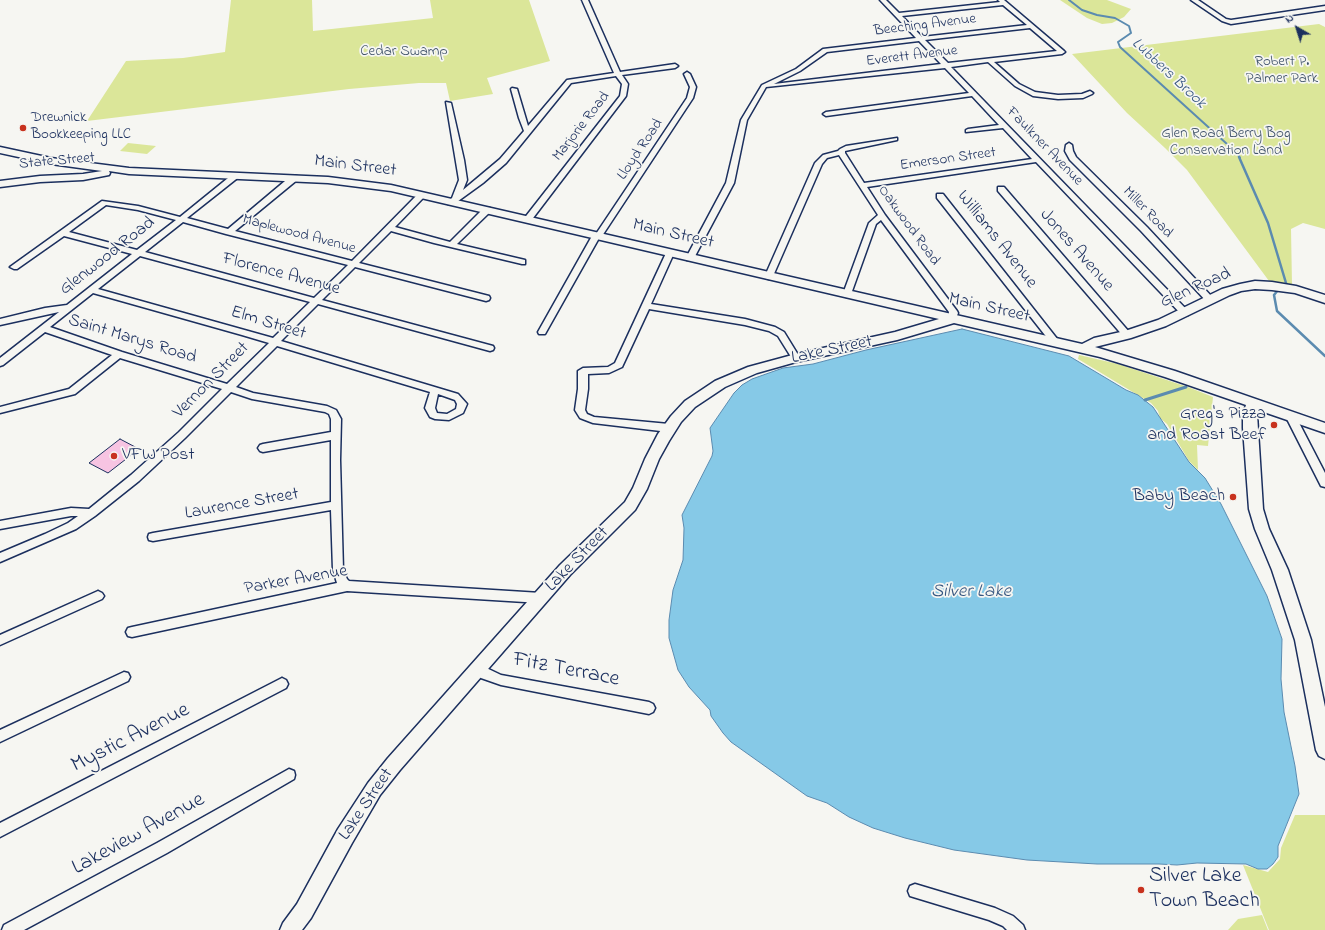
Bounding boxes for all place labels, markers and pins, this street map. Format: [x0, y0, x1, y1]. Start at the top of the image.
place label: Drewnick Bookkeeping LLC [31, 110, 131, 145]
marker: Drewnick Bookkeeping LLC [18, 123, 28, 133]
place label: Greg's Pizza and Roast Beef [1147, 404, 1266, 446]
marker: Greg's Pizza and Roast Beef [1269, 420, 1279, 430]
place label: VFW Post [122, 445, 194, 467]
marker: VFW Post [109, 451, 119, 461]
place label: Baby Beach [1133, 486, 1225, 508]
marker: Baby Beach [1228, 492, 1238, 502]
place label: Silver Lake Town Beach [1149, 864, 1260, 916]
marker: Silver Lake Town Beach [1136, 885, 1146, 895]

